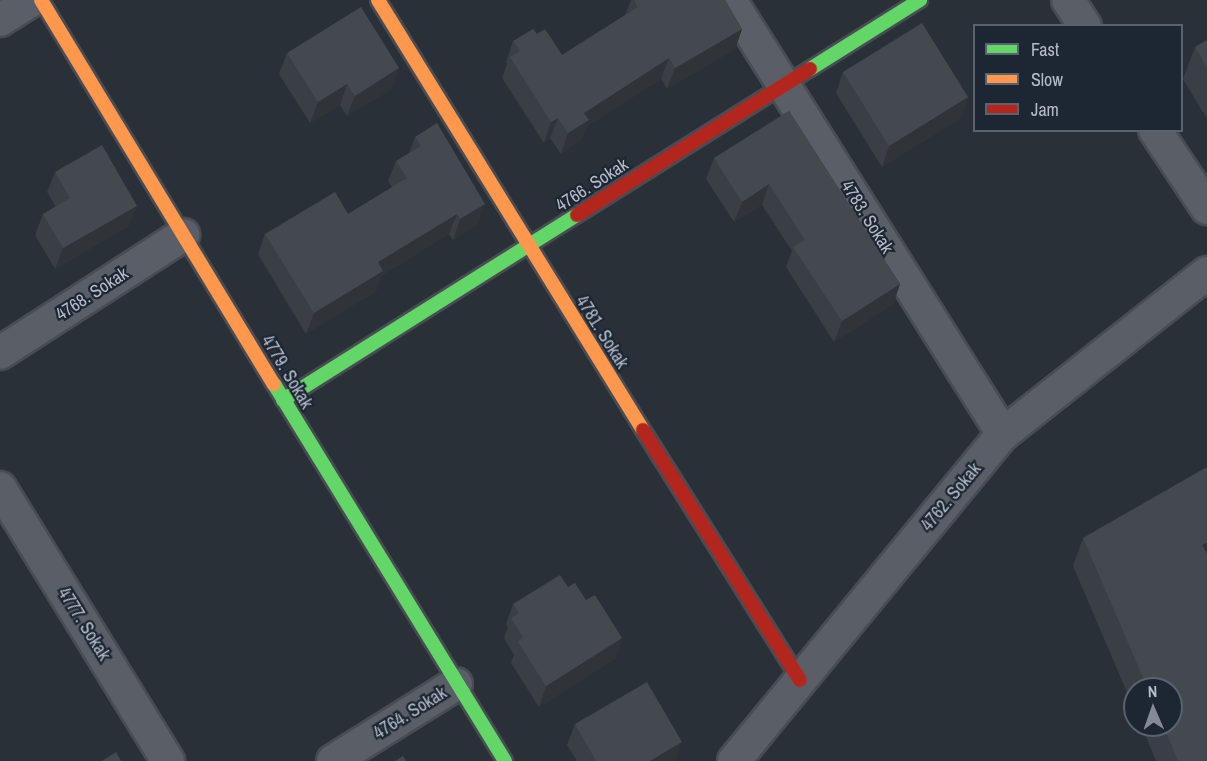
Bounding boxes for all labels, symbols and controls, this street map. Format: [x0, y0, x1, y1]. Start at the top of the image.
legend [973, 24, 1183, 132]
text: Fast [1031, 37, 1059, 62]
text: Slow [1031, 67, 1063, 92]
text: Jam [1031, 97, 1059, 122]
street label: 4766. Sokak [552, 154, 632, 216]
street label: 4783. Sokak [836, 176, 898, 258]
street label: 4768. Sokak [52, 263, 132, 325]
street label: 4781. Sokak [571, 291, 633, 373]
street label: 4779. Sokak [257, 331, 317, 413]
street label: 4762. Sokak [916, 459, 986, 535]
street label: 4777. Sokak [53, 583, 115, 665]
north arrow [1123, 677, 1183, 737]
text: N [1147, 680, 1158, 702]
street label: 4764. Sokak [369, 682, 451, 744]

